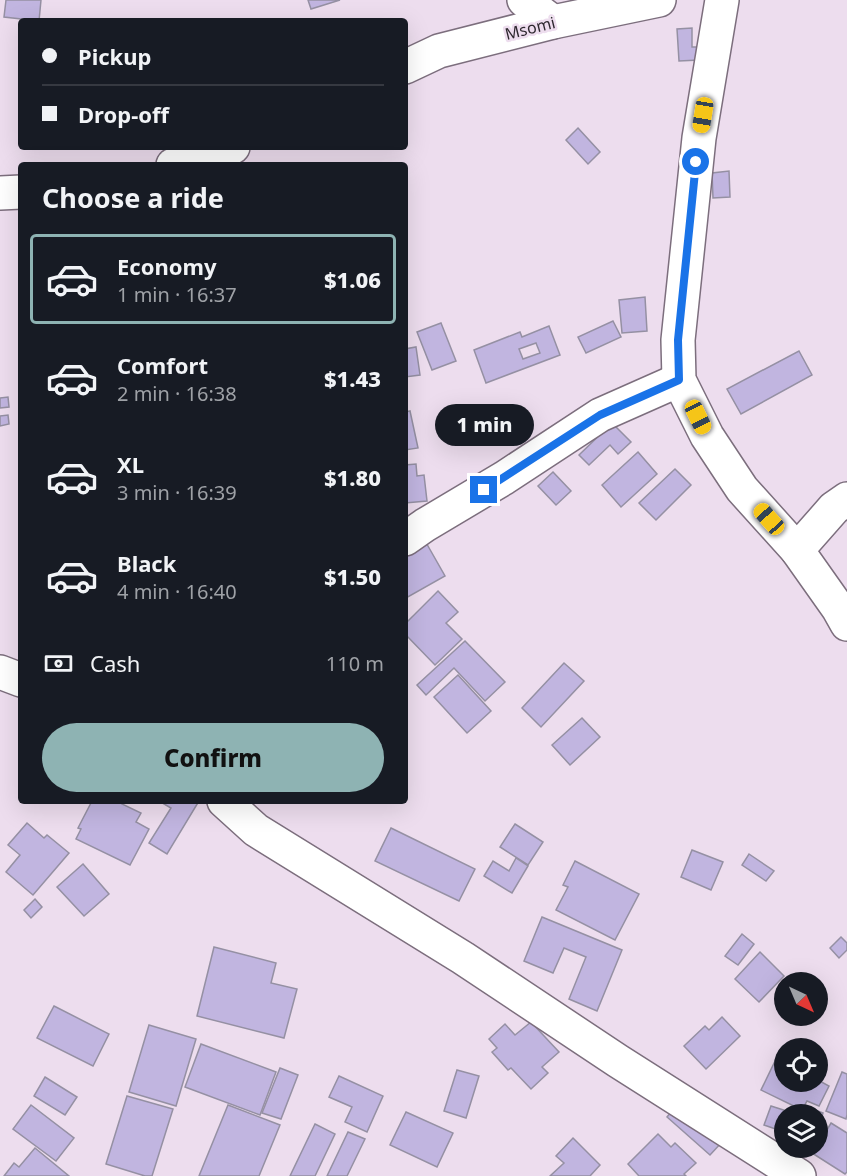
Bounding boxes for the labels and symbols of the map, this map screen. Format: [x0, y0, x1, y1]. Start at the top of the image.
street label: Msomi [503, 11, 557, 45]
car [691, 96, 715, 134]
route start [682, 148, 709, 175]
car [682, 397, 714, 437]
callout: 1 min [434, 403, 534, 445]
route end [470, 476, 497, 503]
car [750, 500, 788, 538]
north arrow [774, 972, 828, 1026]

